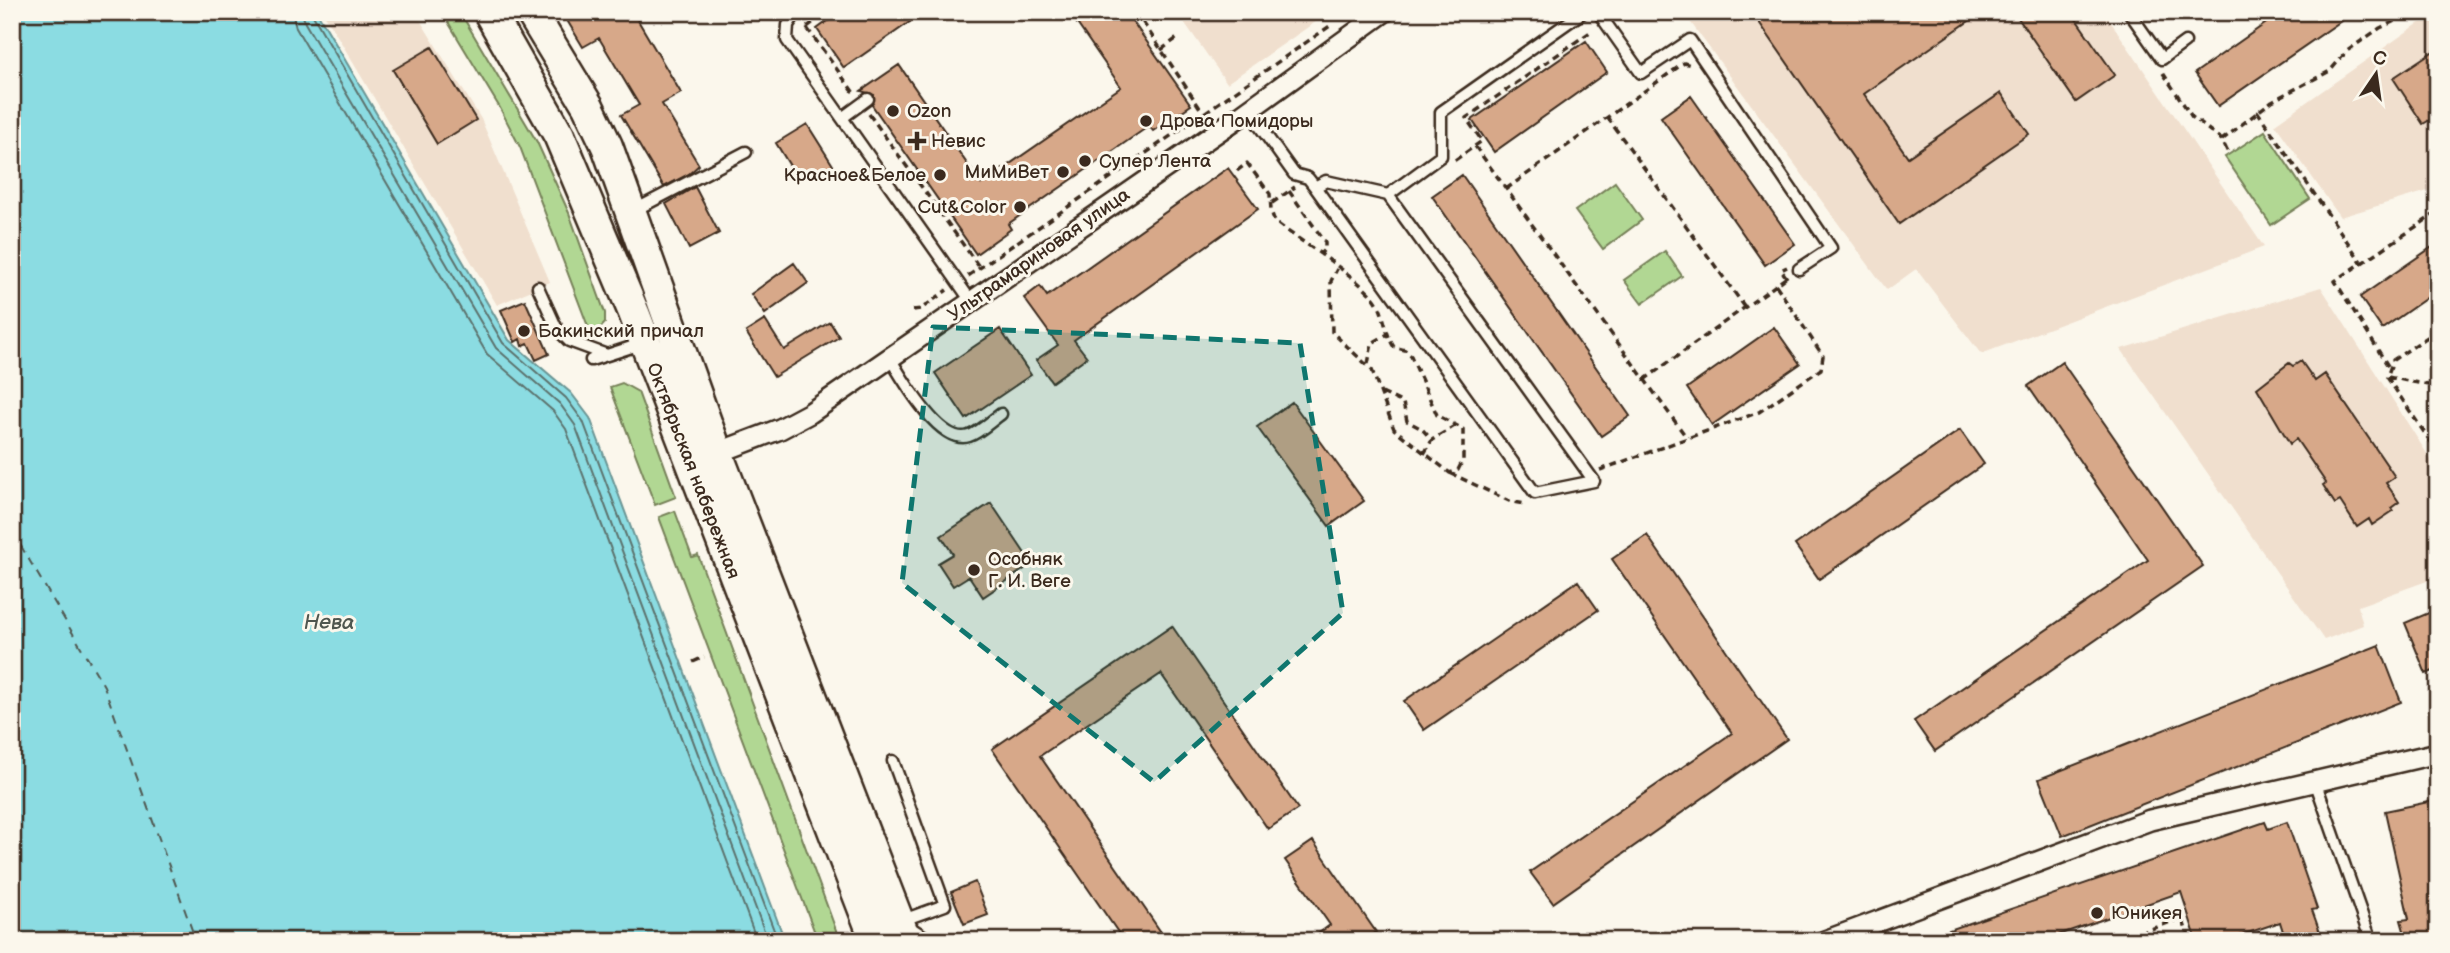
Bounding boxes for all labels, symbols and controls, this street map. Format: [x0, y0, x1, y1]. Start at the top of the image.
north arrow [2342, 38, 2412, 108]
text: С [2370, 46, 2389, 72]
place label: Ozon [907, 100, 952, 123]
marker: Ozon [885, 103, 901, 119]
place label: Дрова Помидоры [1160, 110, 1314, 133]
marker: Дрова Помидоры [1138, 113, 1154, 129]
place label: Невис [931, 130, 986, 153]
marker: Невис [909, 133, 925, 149]
place label: Супер Лента [1099, 150, 1211, 173]
marker: Супер Лента [1077, 153, 1093, 169]
place label: МиМиВет [965, 161, 1049, 184]
place label: Красное&Белое [784, 164, 926, 187]
marker: МиМиВет [1055, 164, 1071, 180]
marker: Красное&Белое [932, 167, 948, 183]
street label: Ультрамариновая улица [944, 183, 1134, 327]
place label: Cut&Color [917, 196, 1007, 219]
marker: Cut&Color [1012, 199, 1028, 215]
place label: Бакинский причал [538, 320, 704, 343]
marker: Бакинский причал [516, 323, 532, 339]
street label: Октябрьская набережная [641, 360, 745, 582]
place label: Особняк Г. И. Веге [988, 548, 1071, 593]
marker: Особняк Г. И. Веге [966, 562, 982, 578]
water label: Нева [304, 610, 354, 635]
place label: Юникея [2111, 902, 2182, 925]
marker: Юникея [2089, 905, 2105, 921]

